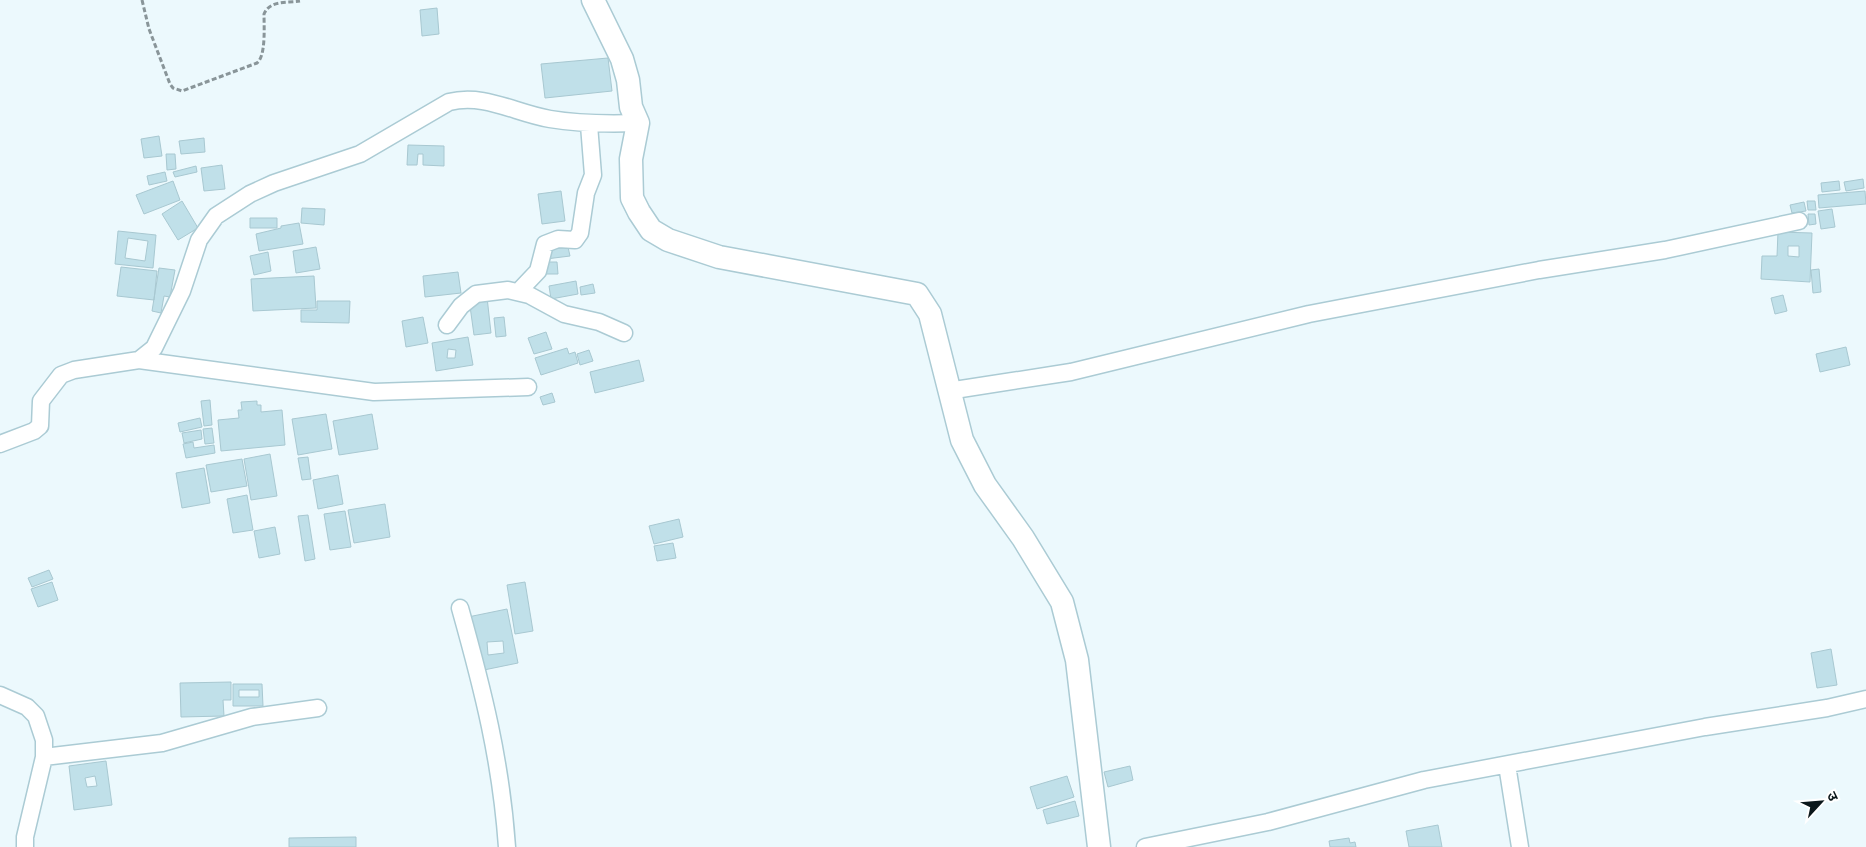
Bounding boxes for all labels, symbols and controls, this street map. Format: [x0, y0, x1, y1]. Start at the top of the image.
north arrow [1796, 777, 1846, 827]
text: उ [1821, 788, 1844, 806]

